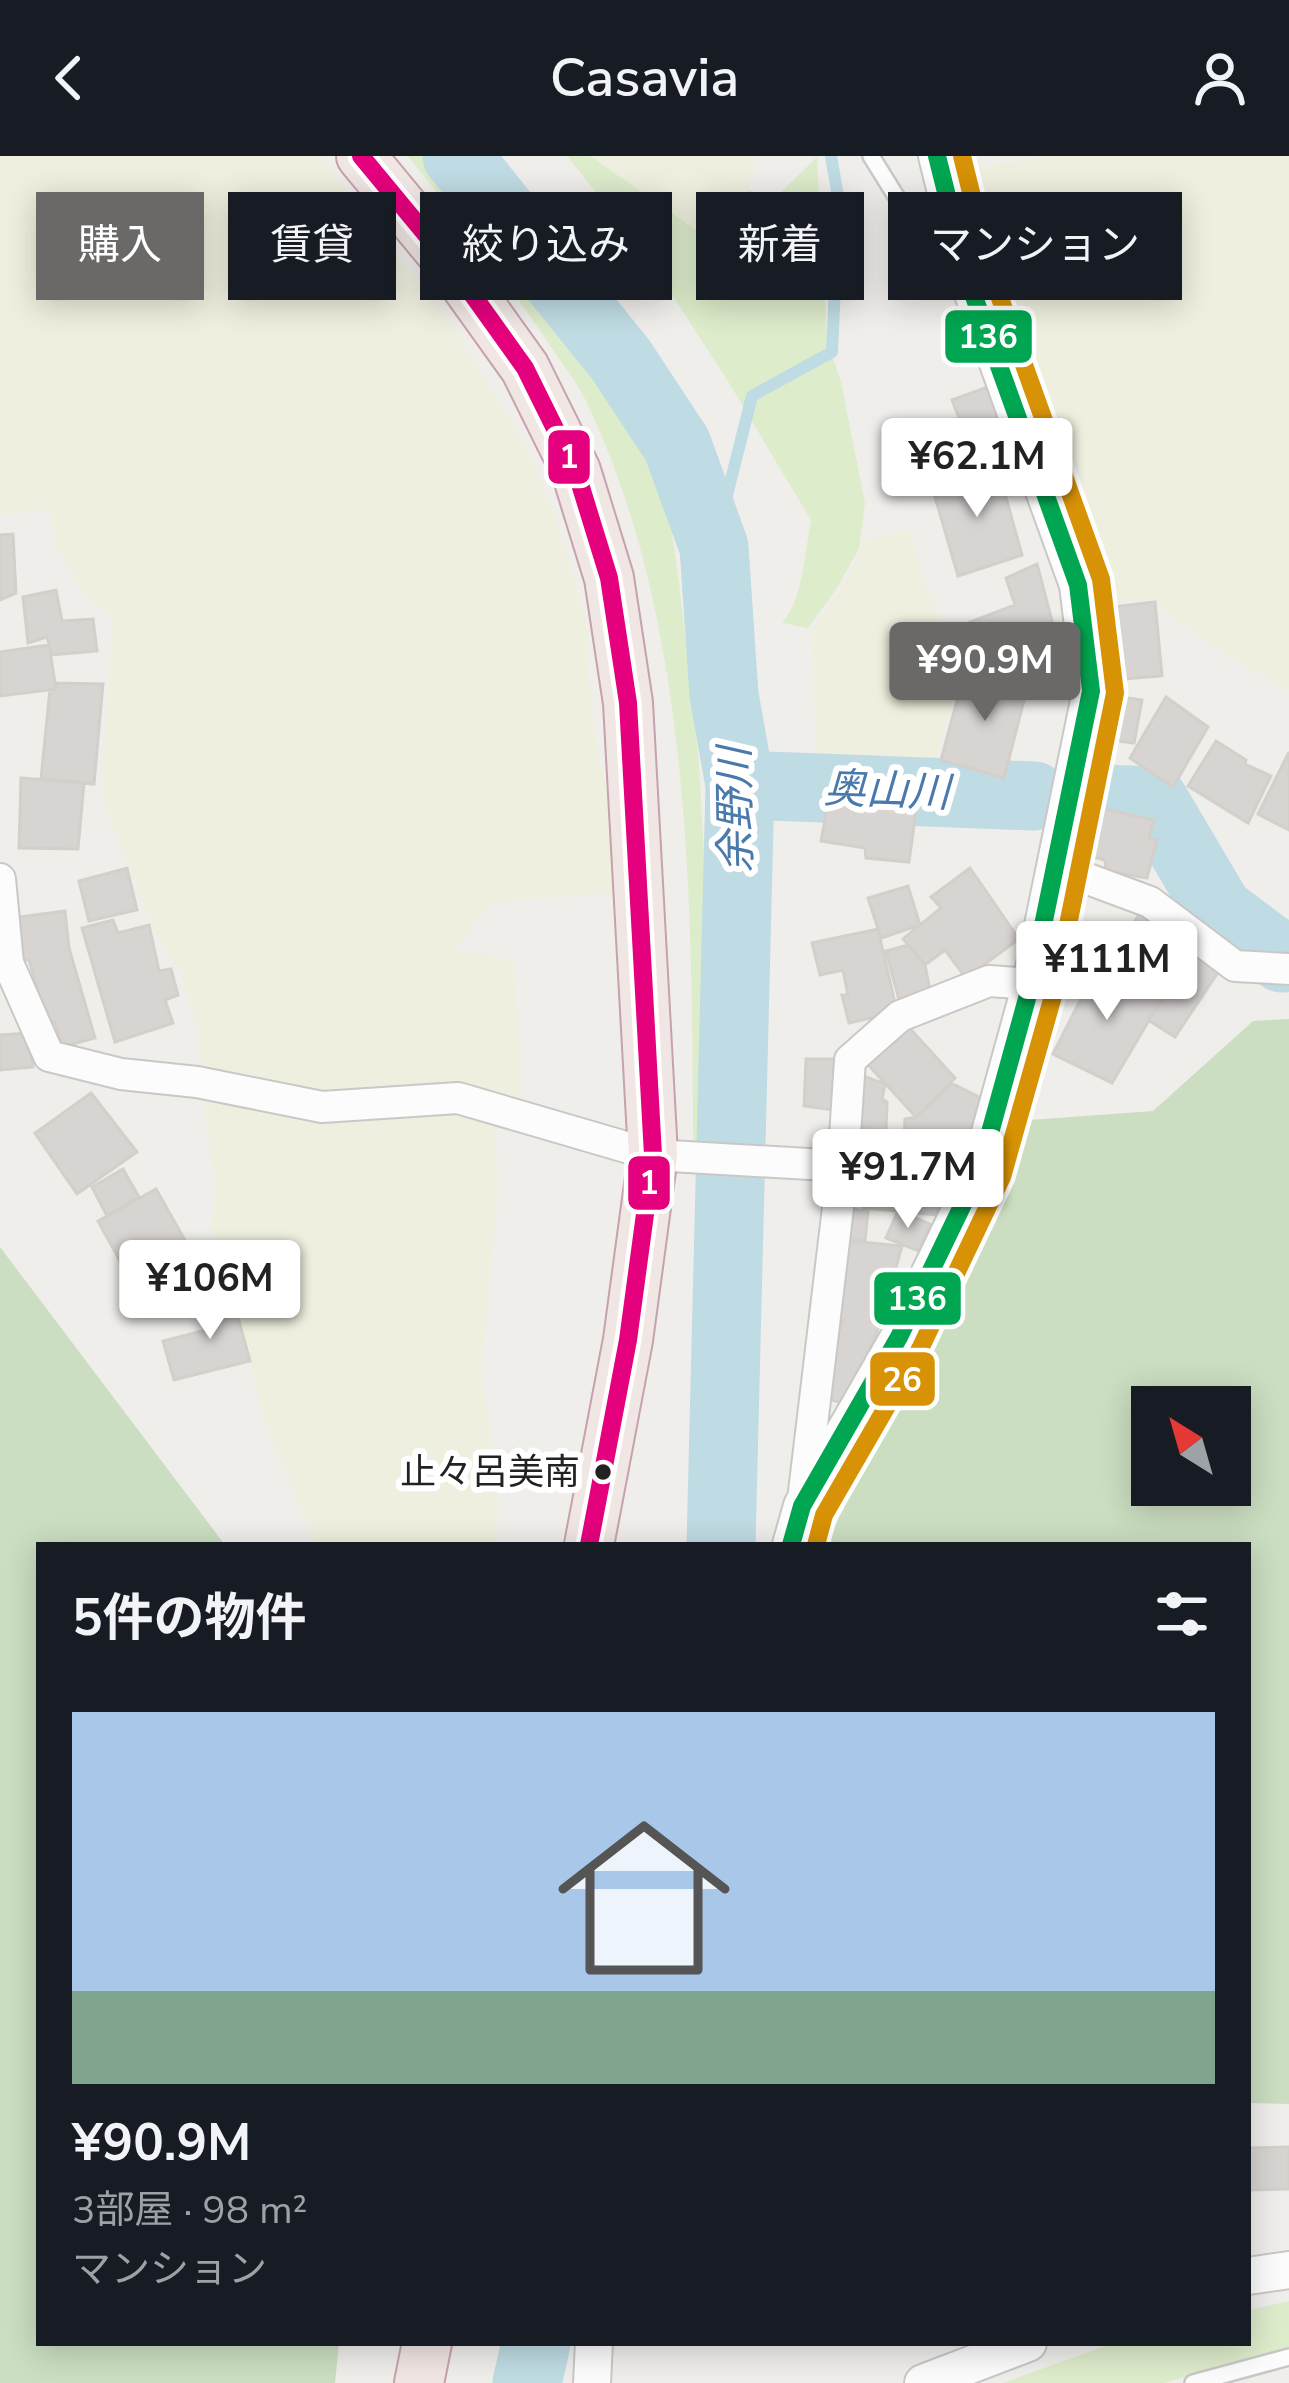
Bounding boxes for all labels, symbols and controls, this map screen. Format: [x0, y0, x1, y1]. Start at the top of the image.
text: Casavia [550, 41, 739, 115]
icon: back [36, 45, 102, 111]
icon: person [1187, 45, 1253, 111]
chip: 購入 [36, 192, 204, 300]
chip: 賃貸 [228, 192, 396, 300]
chip: 絞り込み [420, 192, 672, 300]
chip: 新着 [696, 192, 864, 300]
chip: マンション [888, 192, 1182, 300]
line badge: 136 [943, 308, 1034, 365]
text: 136 [958, 315, 1018, 360]
pin: ¥62.1M [879, 418, 1075, 520]
line badge: 1 [546, 428, 592, 486]
text: ¥62.1M [908, 430, 1046, 483]
text: 1 [559, 435, 579, 480]
pin: ¥90.9M [887, 622, 1083, 724]
text: ¥90.9M [916, 634, 1054, 687]
water label: 余野川 [706, 743, 766, 873]
water label: 奥山川 [823, 760, 955, 822]
pin: ¥111M [1023, 921, 1191, 1023]
text: ¥111M [1043, 933, 1171, 986]
pin: ¥91.7M [810, 1129, 1006, 1231]
text: ¥91.7M [839, 1141, 977, 1194]
line badge: 1 [626, 1154, 672, 1212]
text: 1 [639, 1161, 659, 1206]
pin: ¥106M [126, 1240, 294, 1342]
text: ¥106M [146, 1252, 274, 1305]
line badge: 136 [872, 1270, 963, 1327]
text: 136 [887, 1277, 947, 1322]
line badge: 26 [868, 1350, 937, 1408]
text: 26 [882, 1358, 922, 1403]
north arrow [1131, 1386, 1251, 1506]
map controls [1131, 1386, 1251, 1506]
place label: 止々呂美南 [400, 1448, 580, 1497]
marker: 止々呂美南 [592, 1461, 614, 1483]
icon: filters [1149, 1581, 1215, 1647]
text: 5件の物件 [72, 1583, 307, 1653]
icon: home [536, 1790, 752, 2006]
text: ¥90.9M [72, 2108, 251, 2178]
text: 3部屋 · 98 m² [72, 2184, 307, 2237]
text: マンション [72, 2243, 267, 2296]

